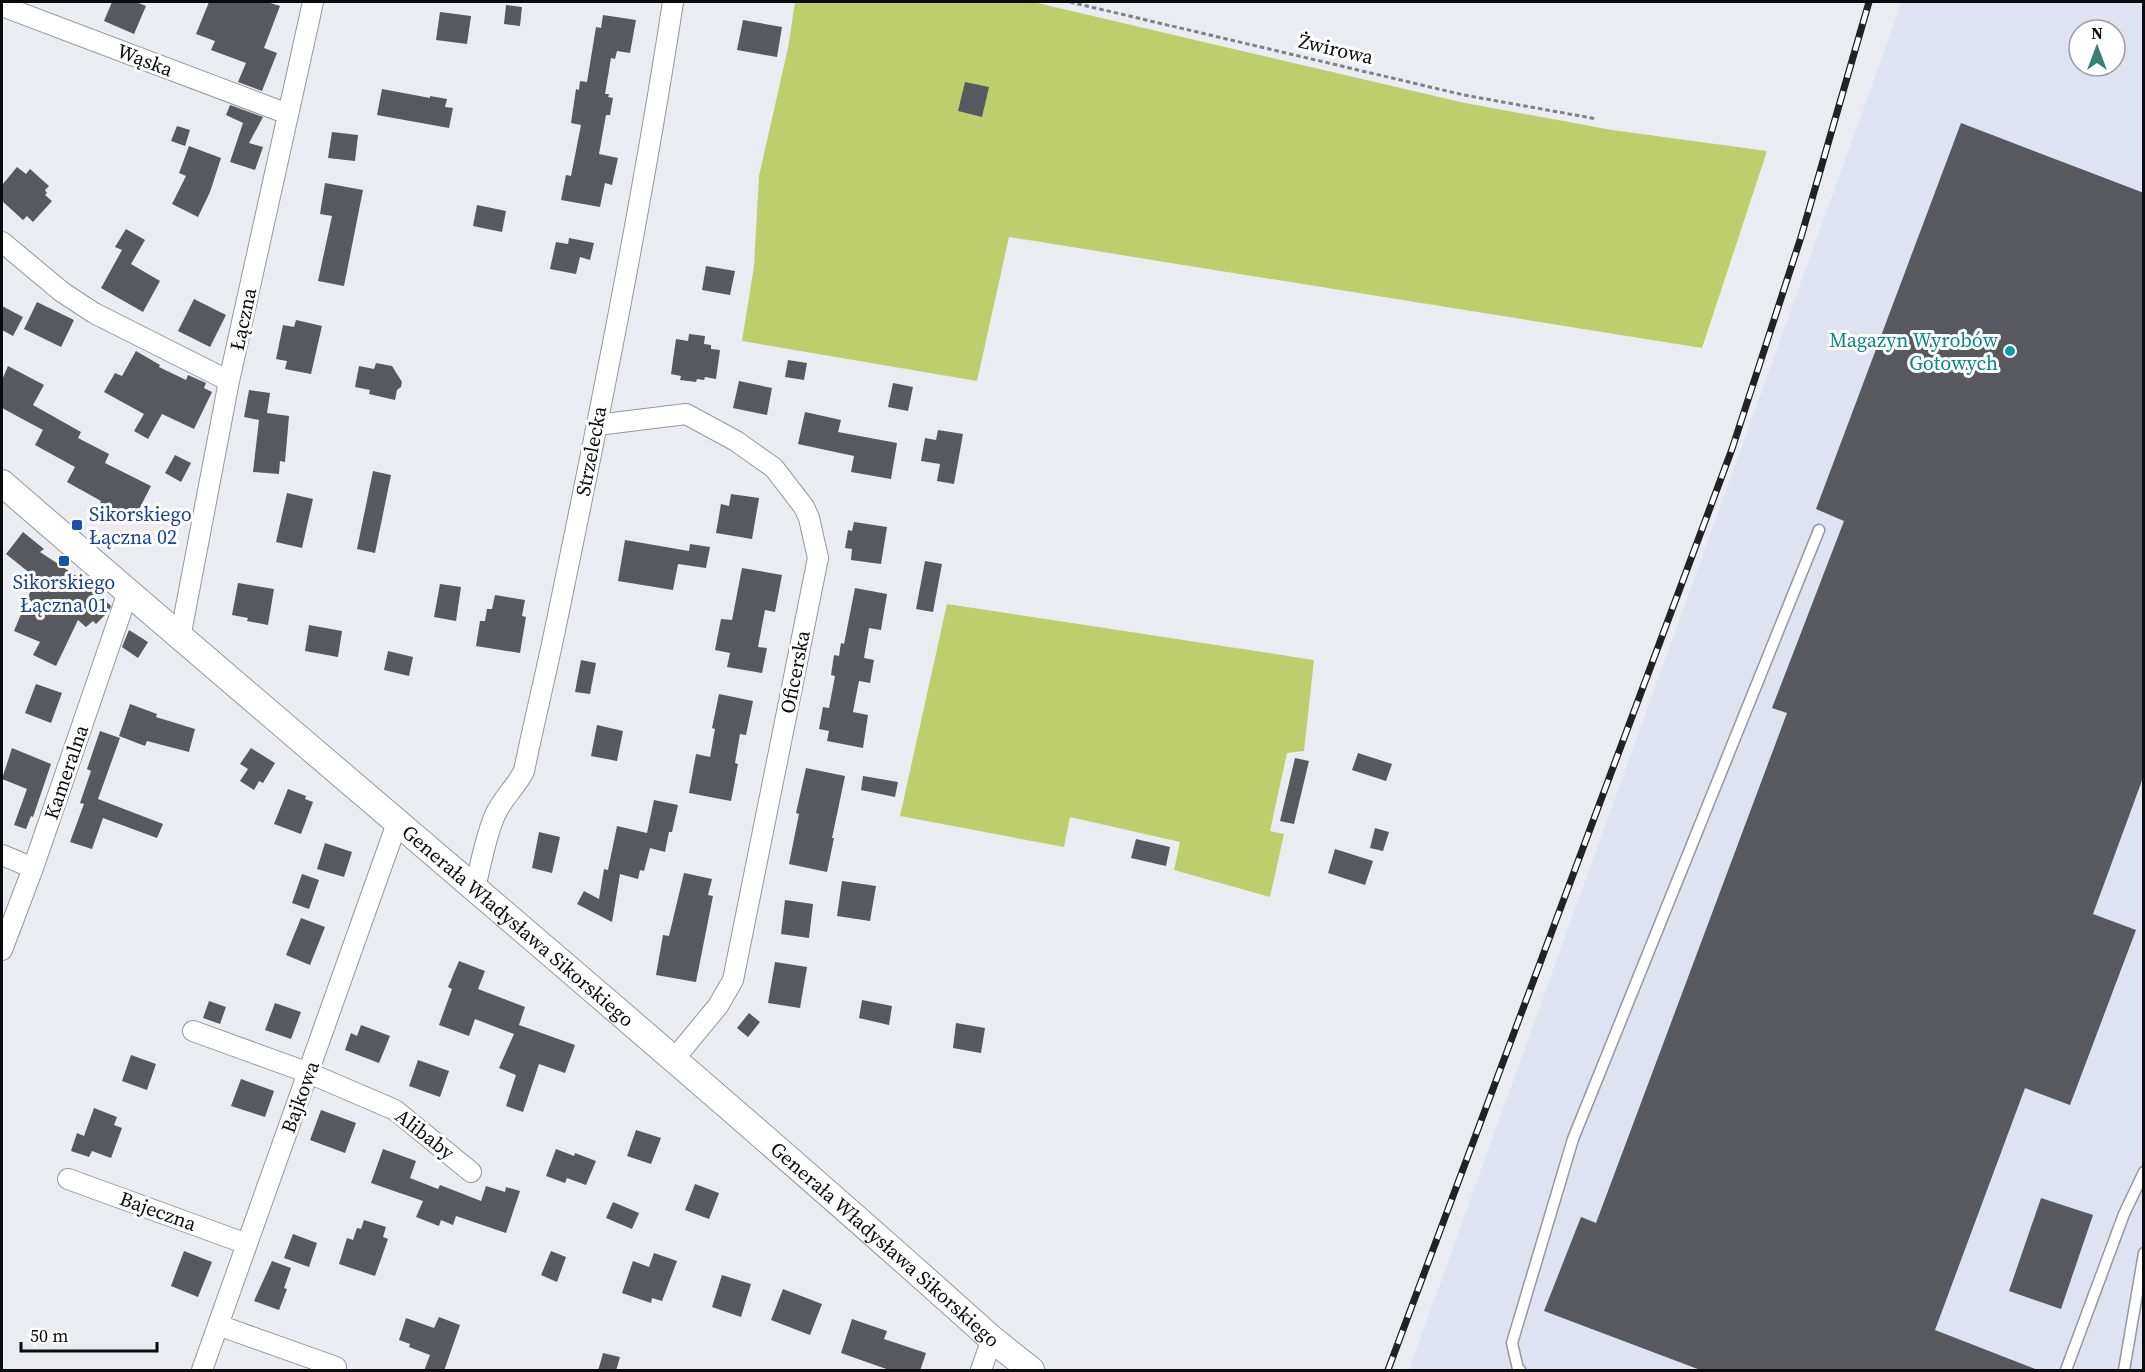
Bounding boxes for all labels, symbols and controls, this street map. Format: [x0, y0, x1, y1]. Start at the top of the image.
north arrow [2067, 18, 2127, 78]
text: N [2091, 22, 2103, 44]
street label: Żwirowa [1296, 27, 1377, 71]
street label: Wąska [113, 37, 178, 84]
street label: Łączna [223, 284, 263, 353]
place label: Magazyn Wyrobów Gotowych [1829, 326, 1999, 377]
marker: Magazyn Wyrobów Gotowych [2003, 344, 2017, 358]
street label: Strzelecka [569, 403, 614, 498]
place label: Sikorskiego Łączna 02 [89, 500, 192, 551]
marker: Sikorskiego Łączna 02 [70, 518, 84, 532]
marker: Sikorskiego Łączna 01 [57, 554, 71, 568]
place label: Sikorskiego Łączna 01 [13, 568, 115, 619]
street label: Oficerska [773, 627, 817, 716]
street label: Kameralna [37, 720, 95, 823]
street label: Generała Władysława Sikorskiego [396, 818, 640, 1033]
street label: Bajkowa [274, 1056, 326, 1137]
street label: Alibaby [389, 1102, 461, 1167]
street label: Generała Władysława Sikorskiego [764, 1135, 1005, 1354]
street label: Bajeczna [116, 1184, 201, 1238]
scale bar [21, 1315, 158, 1353]
text: 50 m [30, 1323, 68, 1348]

